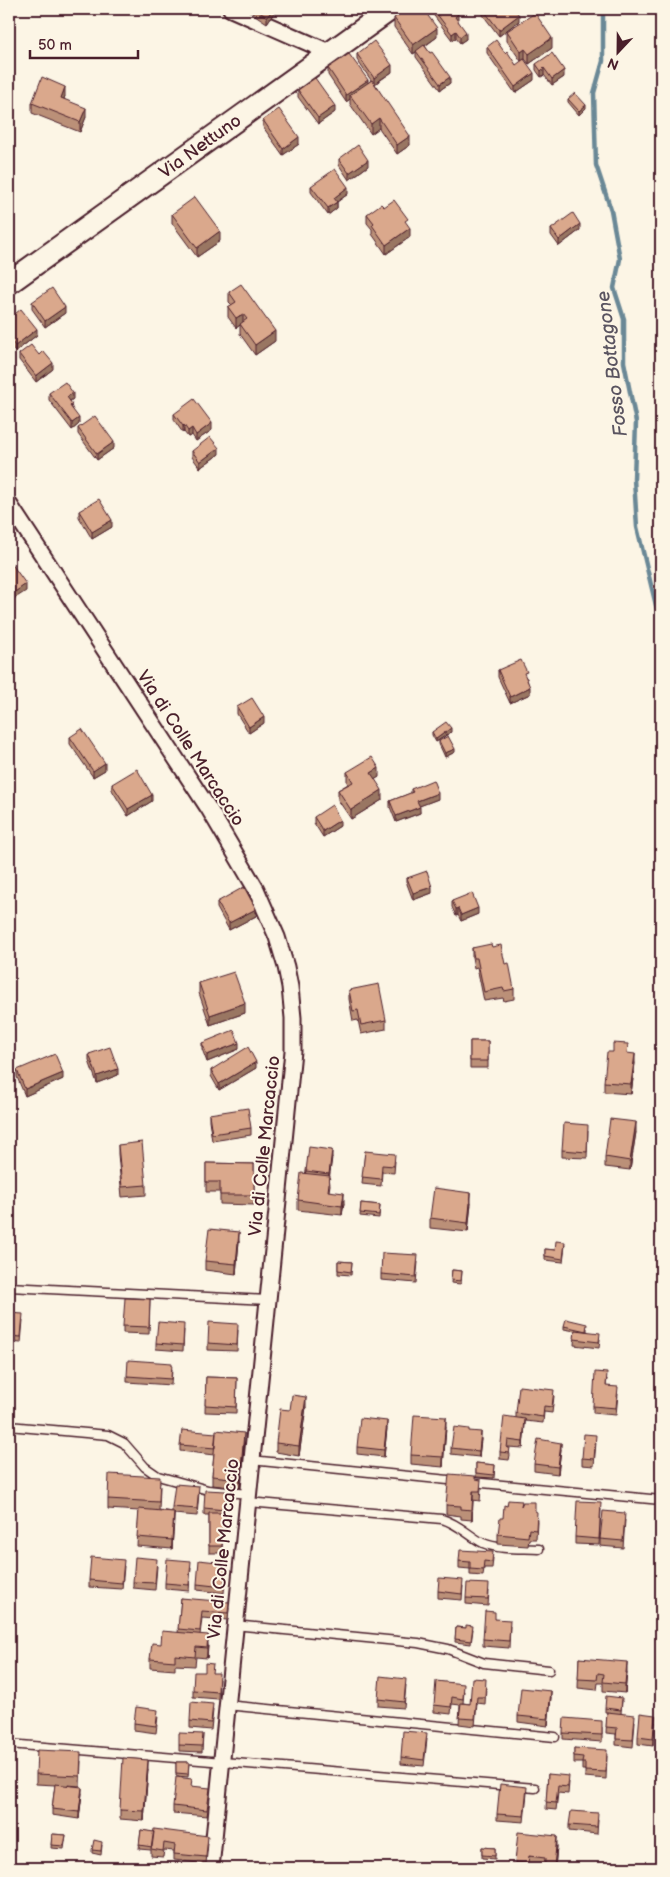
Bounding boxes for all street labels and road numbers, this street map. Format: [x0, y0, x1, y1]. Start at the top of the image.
street label: Via Nettuno [155, 110, 245, 183]
street label: Via di Colle Marcaccio [132, 666, 249, 830]
street label: Via di Colle Marcaccio [245, 1055, 284, 1237]
street label: Via di Colle Marcaccio [204, 1458, 243, 1640]

